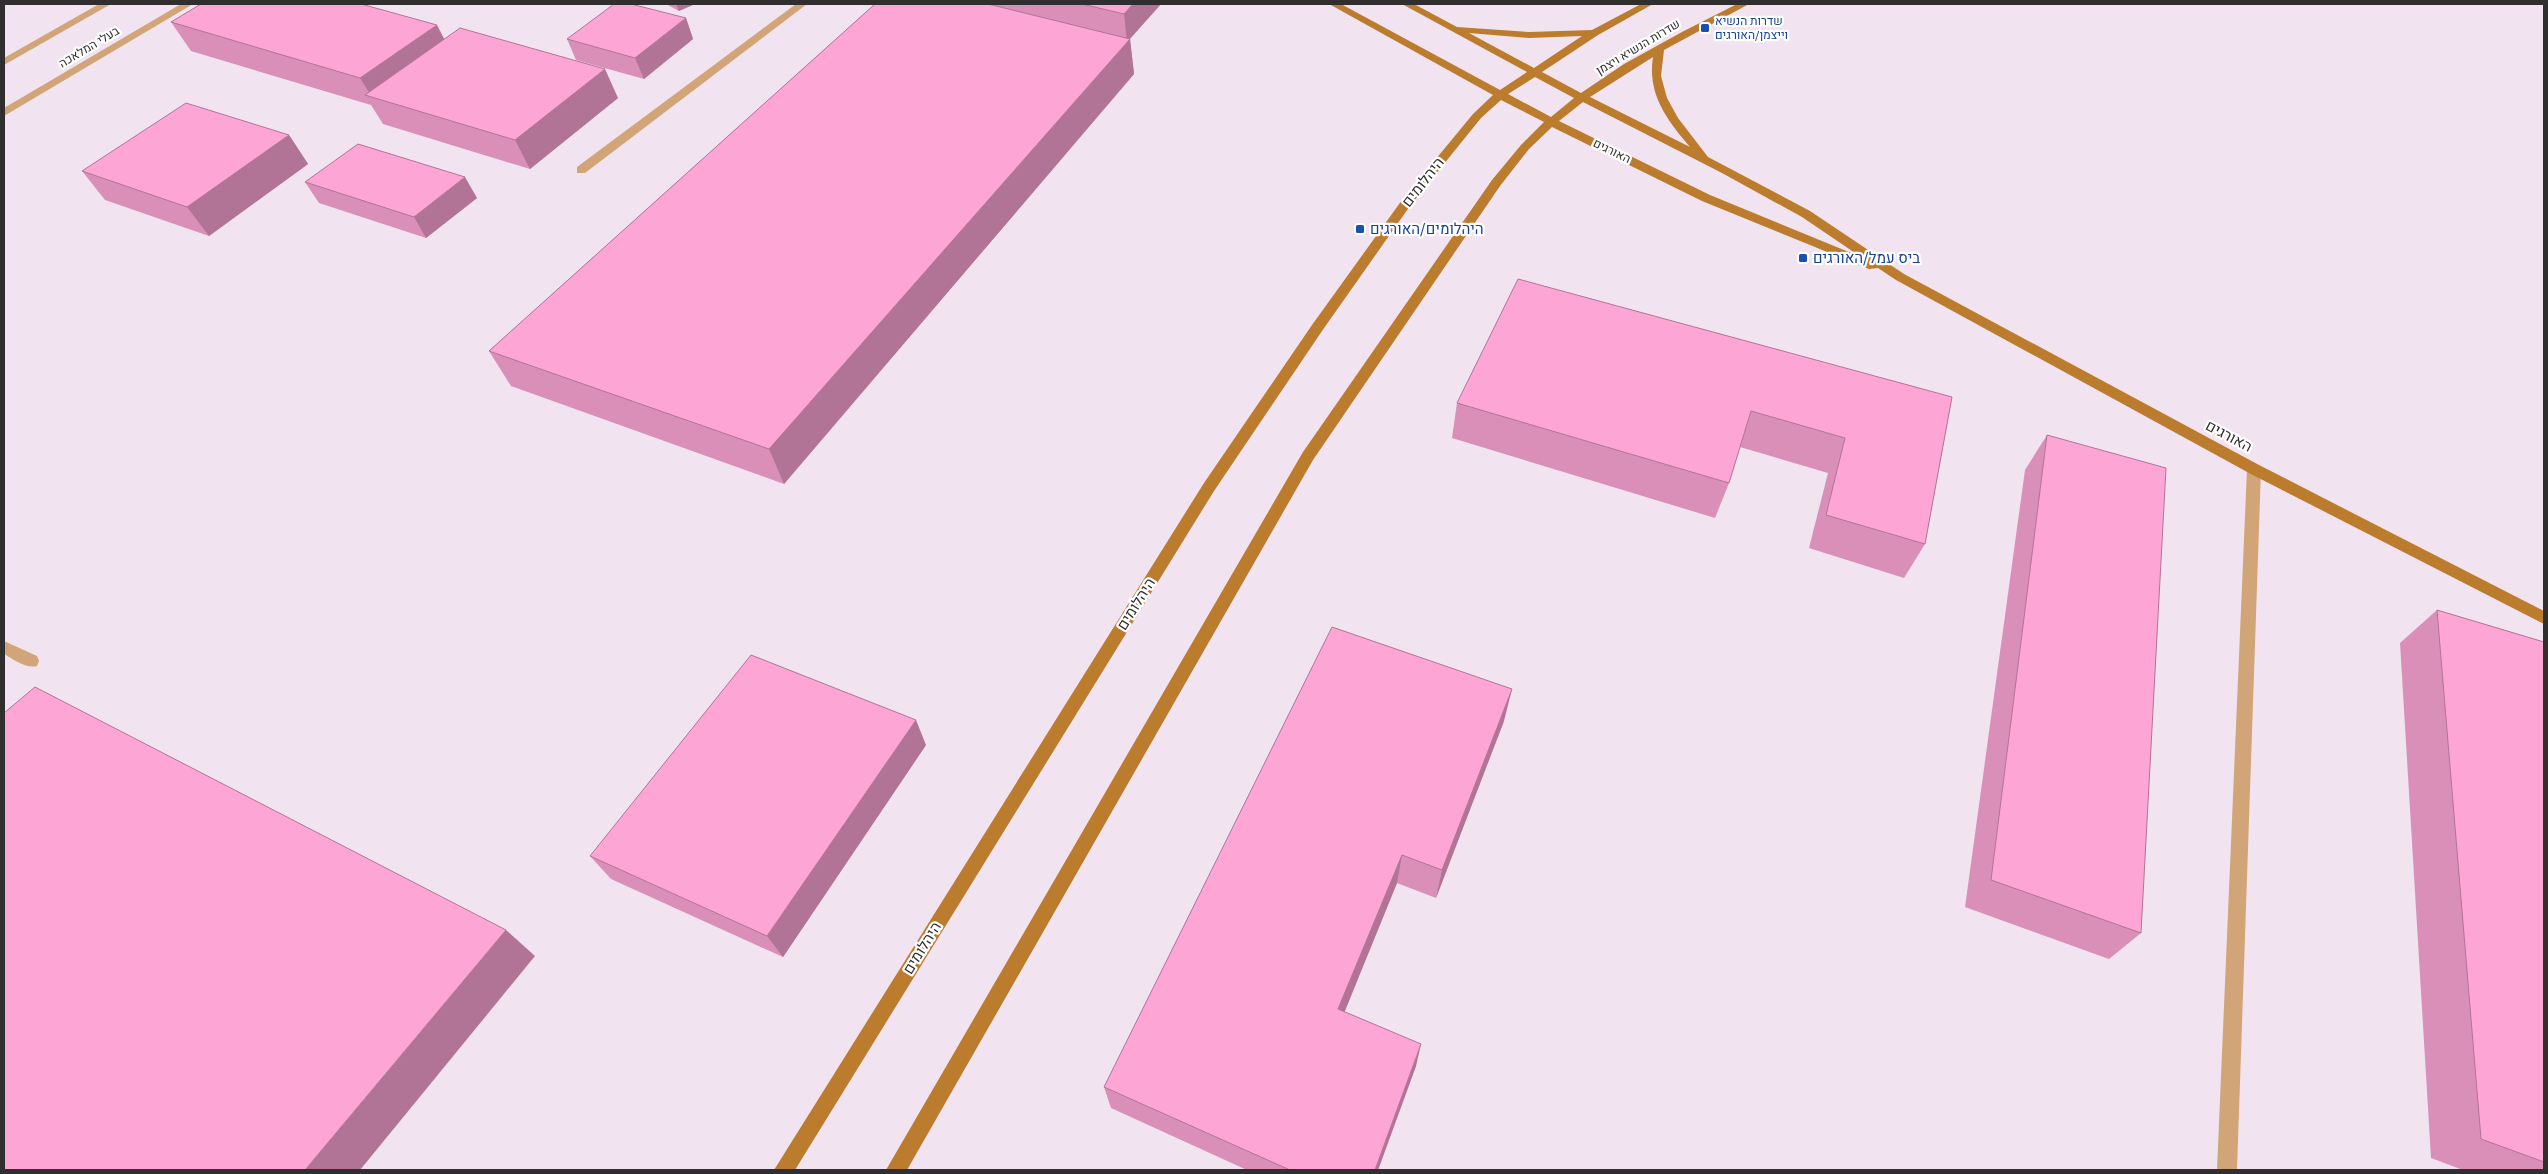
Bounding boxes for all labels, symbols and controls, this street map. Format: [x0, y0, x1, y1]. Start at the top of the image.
place label: שדרות הנשיא וייצמן/האורגים [1715, 13, 1788, 42]
street label: שדרות הנשיא ויצמן [1593, 16, 1682, 78]
street label: בעלי המלאכה [56, 22, 122, 70]
marker: שדרות הנשיא וייצמן/האורגים [1699, 22, 1711, 34]
street label: האורגים [1591, 135, 1634, 166]
street label: היהלומים [1397, 153, 1448, 210]
place label: היהלומים/האורגים [1370, 219, 1484, 238]
marker: היהלומים/האורגים [1354, 223, 1366, 235]
place label: ביס עמל/האורגים [1813, 248, 1920, 267]
marker: ביס עמל/האורגים [1797, 252, 1809, 264]
street label: האורגים [2203, 415, 2256, 456]
street label: היהלומים [1112, 574, 1159, 633]
street label: היהלומים [898, 918, 945, 977]

